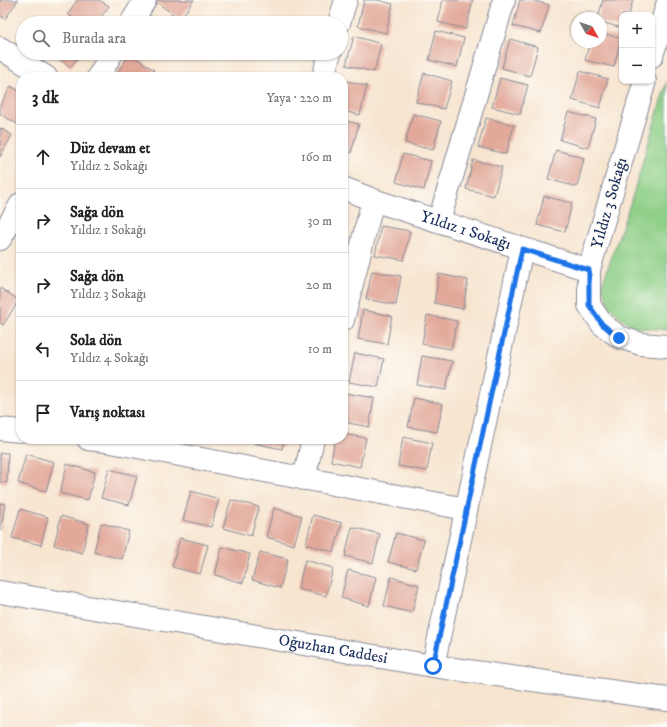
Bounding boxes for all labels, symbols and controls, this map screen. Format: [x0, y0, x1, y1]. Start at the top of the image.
north arrow [571, 12, 607, 48]
map controls [619, 12, 655, 84]
button: + [619, 12, 655, 48]
search box [16, 16, 348, 60]
icon: search [30, 27, 52, 49]
text: Burada ara [62, 29, 126, 48]
button: − [619, 48, 655, 84]
text: 3 dk [32, 87, 59, 109]
text: Yaya · 220 m [266, 90, 332, 106]
text: Düz devam et [70, 139, 150, 158]
icon: ahead [32, 146, 54, 168]
text: 160 m [301, 149, 332, 165]
street label: Yıldız 3 Sokağı [586, 155, 632, 251]
text: Yıldız 2 Sokağı [70, 158, 148, 174]
text: Sağa dön [70, 203, 124, 222]
street label: Yıldız 1 Sokağı [418, 206, 514, 254]
icon: right [32, 210, 54, 232]
text: 30 m [308, 213, 332, 229]
text: Yıldız 1 Sokağı [70, 222, 146, 238]
text: Sağa dön [70, 267, 124, 286]
icon: right [32, 274, 54, 296]
text: 20 m [306, 277, 332, 293]
text: Yıldız 3 Sokağı [70, 286, 146, 302]
route end [610, 329, 628, 347]
text: Sola dön [70, 331, 122, 350]
icon: left [32, 338, 54, 360]
text: 10 m [308, 341, 332, 357]
text: Yıldız 4 Sokağı [70, 350, 149, 366]
icon: arrive [32, 402, 54, 424]
text: Varış noktası [70, 403, 145, 422]
street label: Oğuzhan Caddesi [277, 630, 389, 668]
route start [424, 657, 442, 675]

